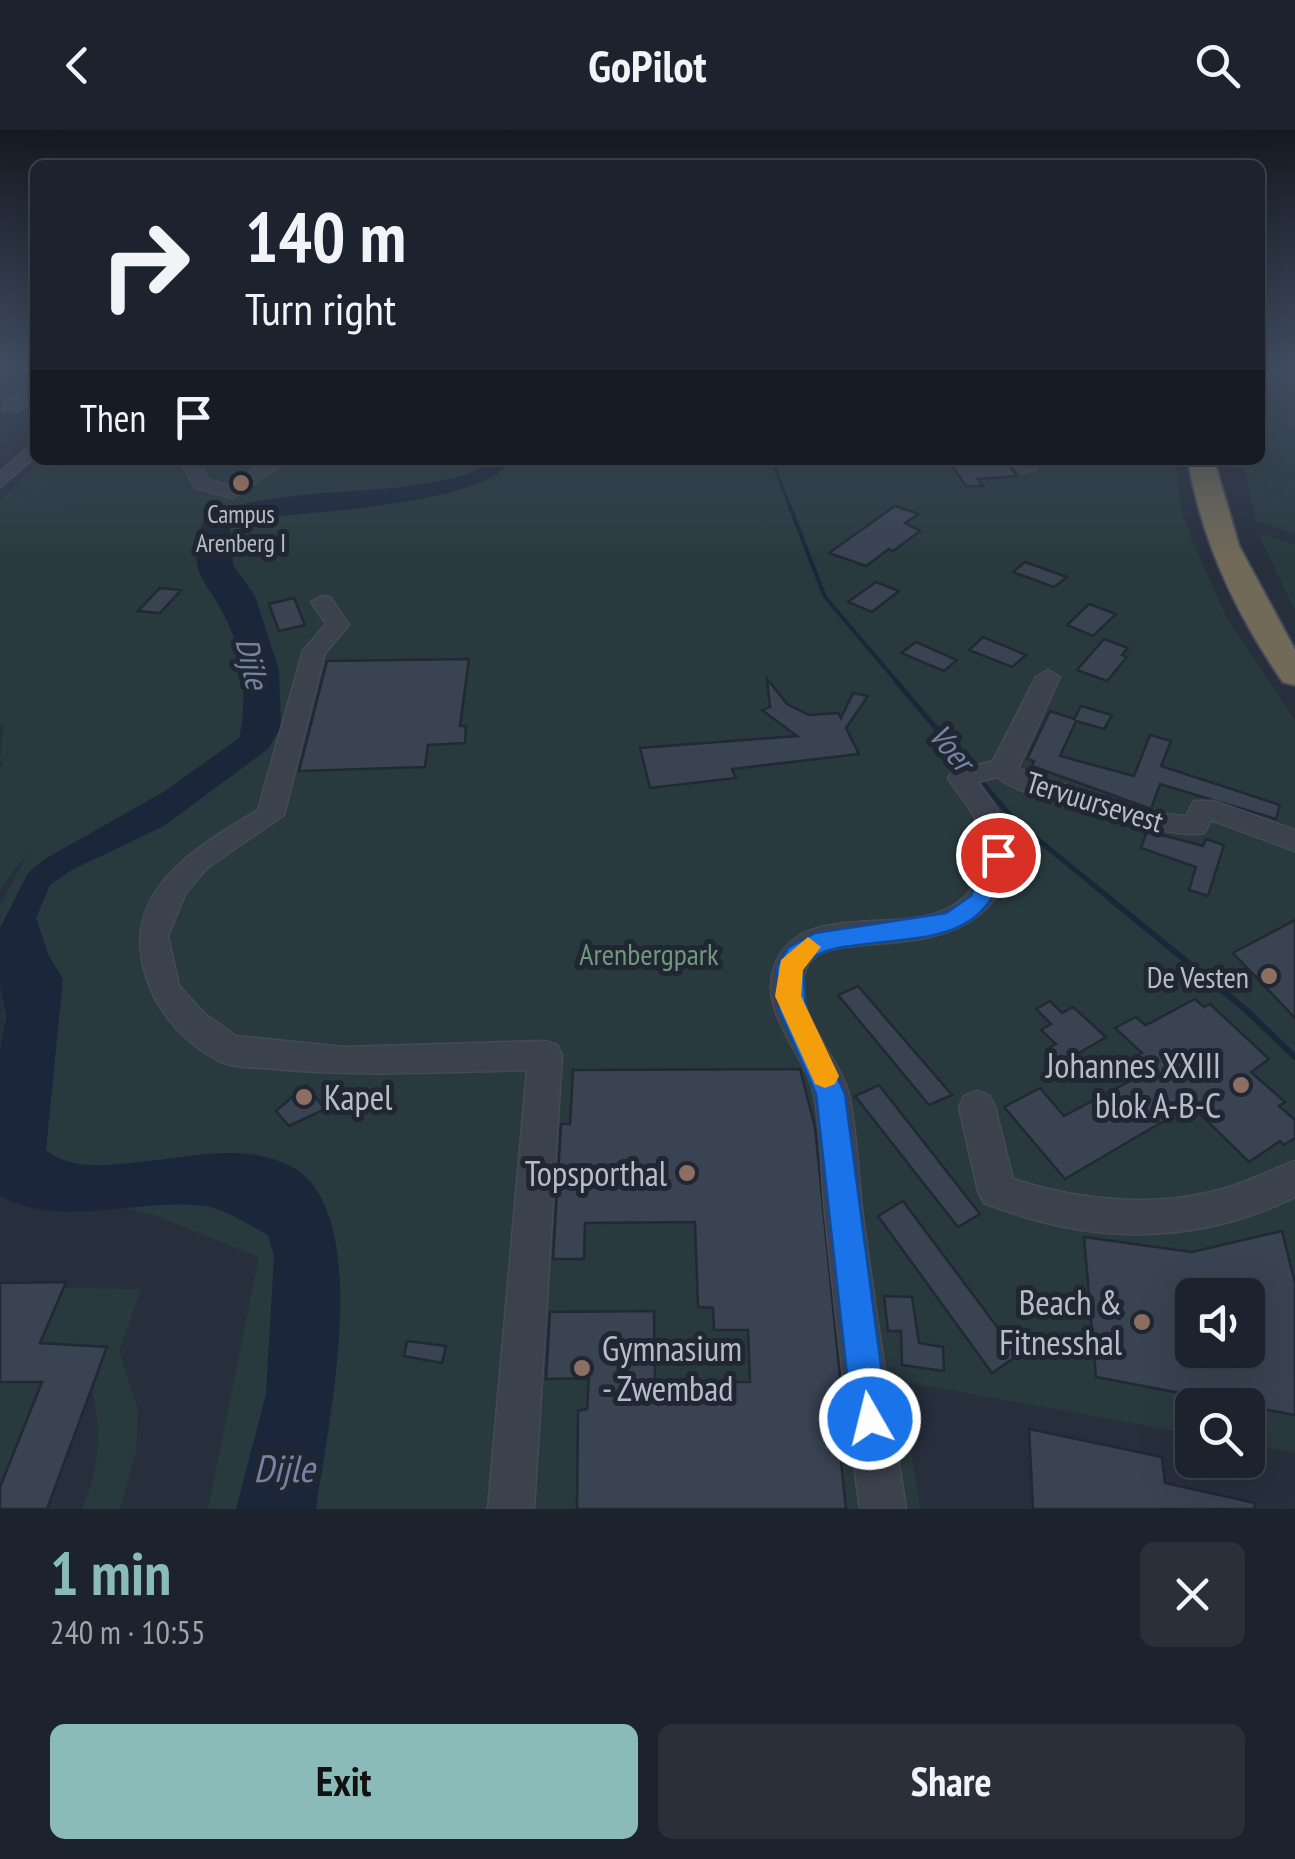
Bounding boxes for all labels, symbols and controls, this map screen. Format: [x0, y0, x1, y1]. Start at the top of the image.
text: GoPilot [588, 36, 707, 94]
icon: back [50, 38, 105, 93]
icon: search [1190, 38, 1245, 93]
text: 140 m [245, 191, 406, 281]
icon: right [80, 200, 210, 330]
text: Turn right [245, 279, 396, 337]
icon: arrive [166, 390, 221, 445]
text: Then [80, 393, 146, 442]
marker: Campus Arenberg I [230, 472, 252, 494]
place label: Campus Arenberg I [196, 498, 286, 559]
water label: Dijle [227, 633, 280, 694]
water label: Voer [920, 715, 987, 783]
street label: Tervuursevest [1022, 762, 1169, 841]
pin [956, 813, 1041, 898]
icon: arrive [971, 828, 1026, 883]
park label: Arenbergpark [579, 934, 719, 973]
place label: De Vesten [1147, 957, 1249, 996]
marker: De Vesten [1258, 965, 1280, 987]
place label: Johannes XXIII blok A-B-C [1045, 1042, 1221, 1128]
place label: Kapel [324, 1074, 392, 1120]
marker: Johannes XXIII blok A-B-C [1230, 1074, 1252, 1096]
marker: Kapel [293, 1086, 315, 1108]
place label: Topsporthal [525, 1150, 667, 1196]
marker: Topsporthal [676, 1162, 698, 1184]
map controls [1175, 1278, 1265, 1478]
button: sound [1175, 1278, 1265, 1368]
place label: Beach & Fitnesshal [999, 1279, 1122, 1365]
marker: Beach & Fitnesshal [1131, 1311, 1153, 1333]
place label: Gymnasium - Zwembad [602, 1325, 742, 1411]
marker: Gymnasium - Zwembad [571, 1357, 593, 1379]
position arrow [818, 1367, 922, 1471]
button: search [1175, 1388, 1265, 1478]
water label: Dijle [254, 1443, 317, 1492]
text: 1 min [50, 1534, 171, 1612]
button: close [1140, 1542, 1245, 1647]
text: 240 m · 10:55 [50, 1611, 205, 1653]
button: Exit [50, 1724, 638, 1839]
button: Share [658, 1724, 1245, 1839]

